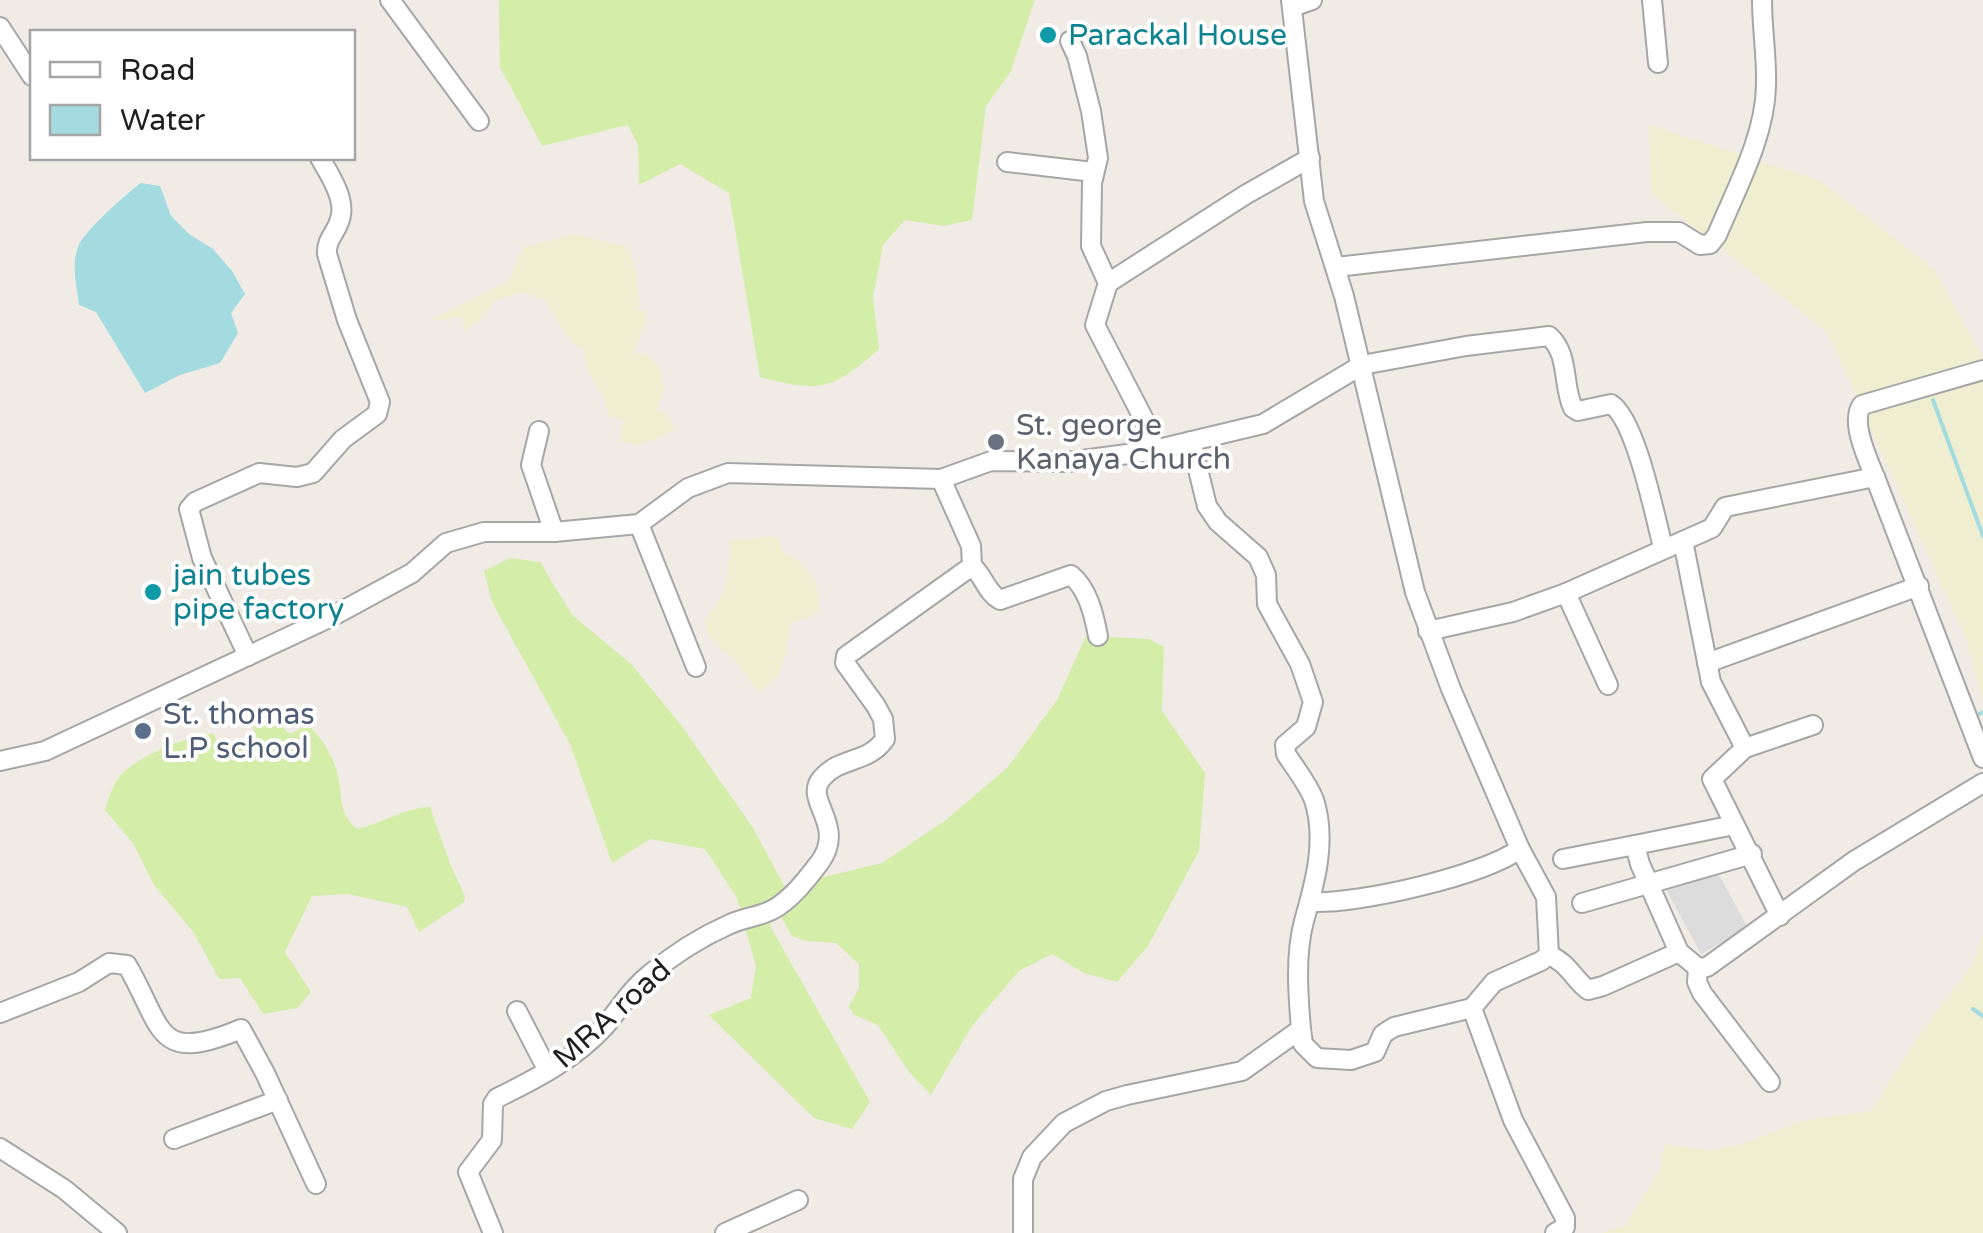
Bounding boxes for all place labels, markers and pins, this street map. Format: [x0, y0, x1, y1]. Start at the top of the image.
place label: Parackal House [1068, 17, 1287, 54]
marker: Parackal House [1037, 24, 1059, 46]
place label: St. george Kanaya Church [1016, 407, 1231, 478]
marker: St. george Kanaya Church [985, 431, 1007, 453]
place label: jain tubes pipe factory [171, 557, 344, 628]
marker: jain tubes pipe factory [142, 581, 164, 603]
place label: St. thomas L.P school [163, 696, 315, 767]
marker: St. thomas L.P school [132, 720, 154, 742]

